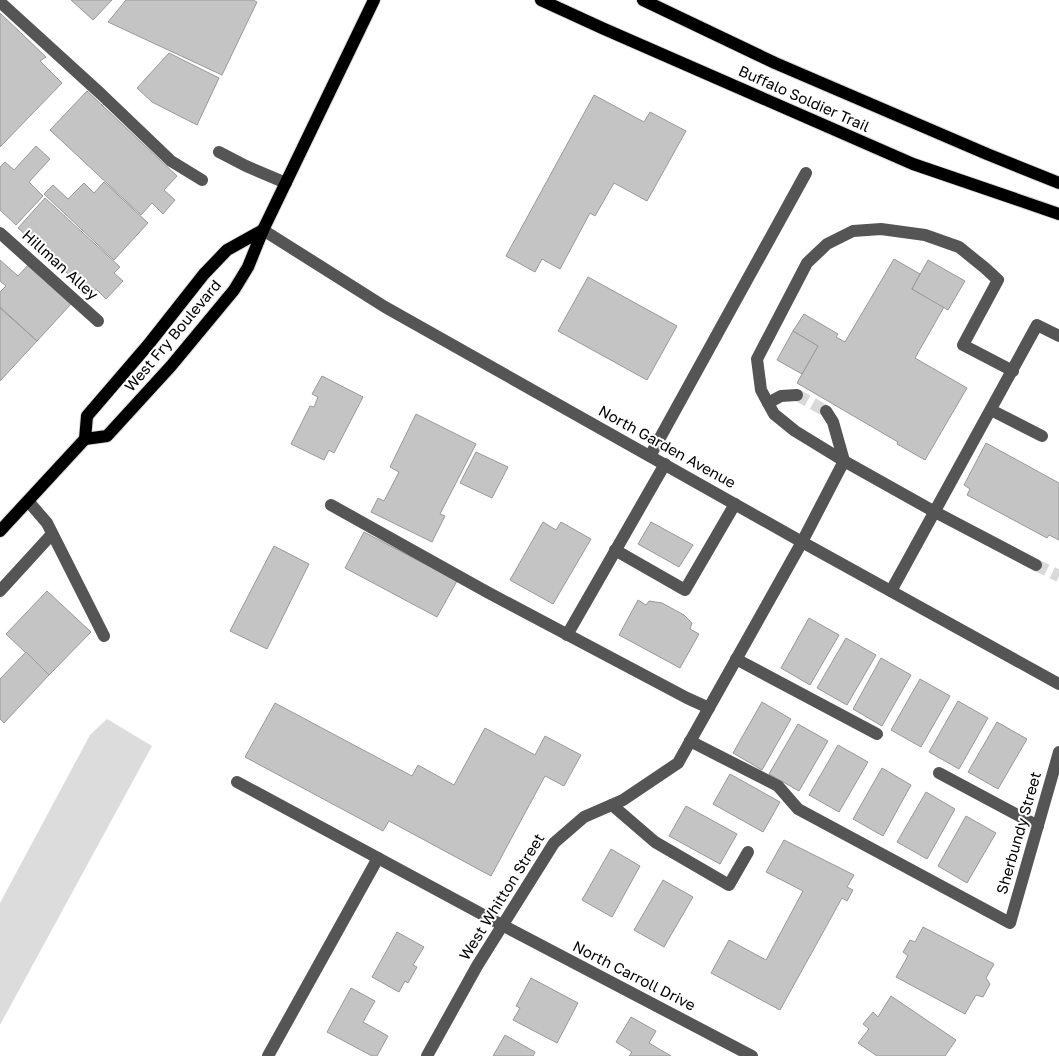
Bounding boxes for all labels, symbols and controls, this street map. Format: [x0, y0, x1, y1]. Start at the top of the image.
street label: Buffalo Soldier Trail [736, 61, 873, 135]
street label: Hillman Alley [19, 226, 103, 303]
street label: West Fry Boulevard [120, 276, 224, 395]
street label: North Garden Avenue [596, 401, 740, 491]
street label: Sherbundy Street [992, 769, 1044, 896]
street label: West Whitton Street [455, 830, 547, 963]
street label: North Carroll Drive [570, 936, 699, 1014]

